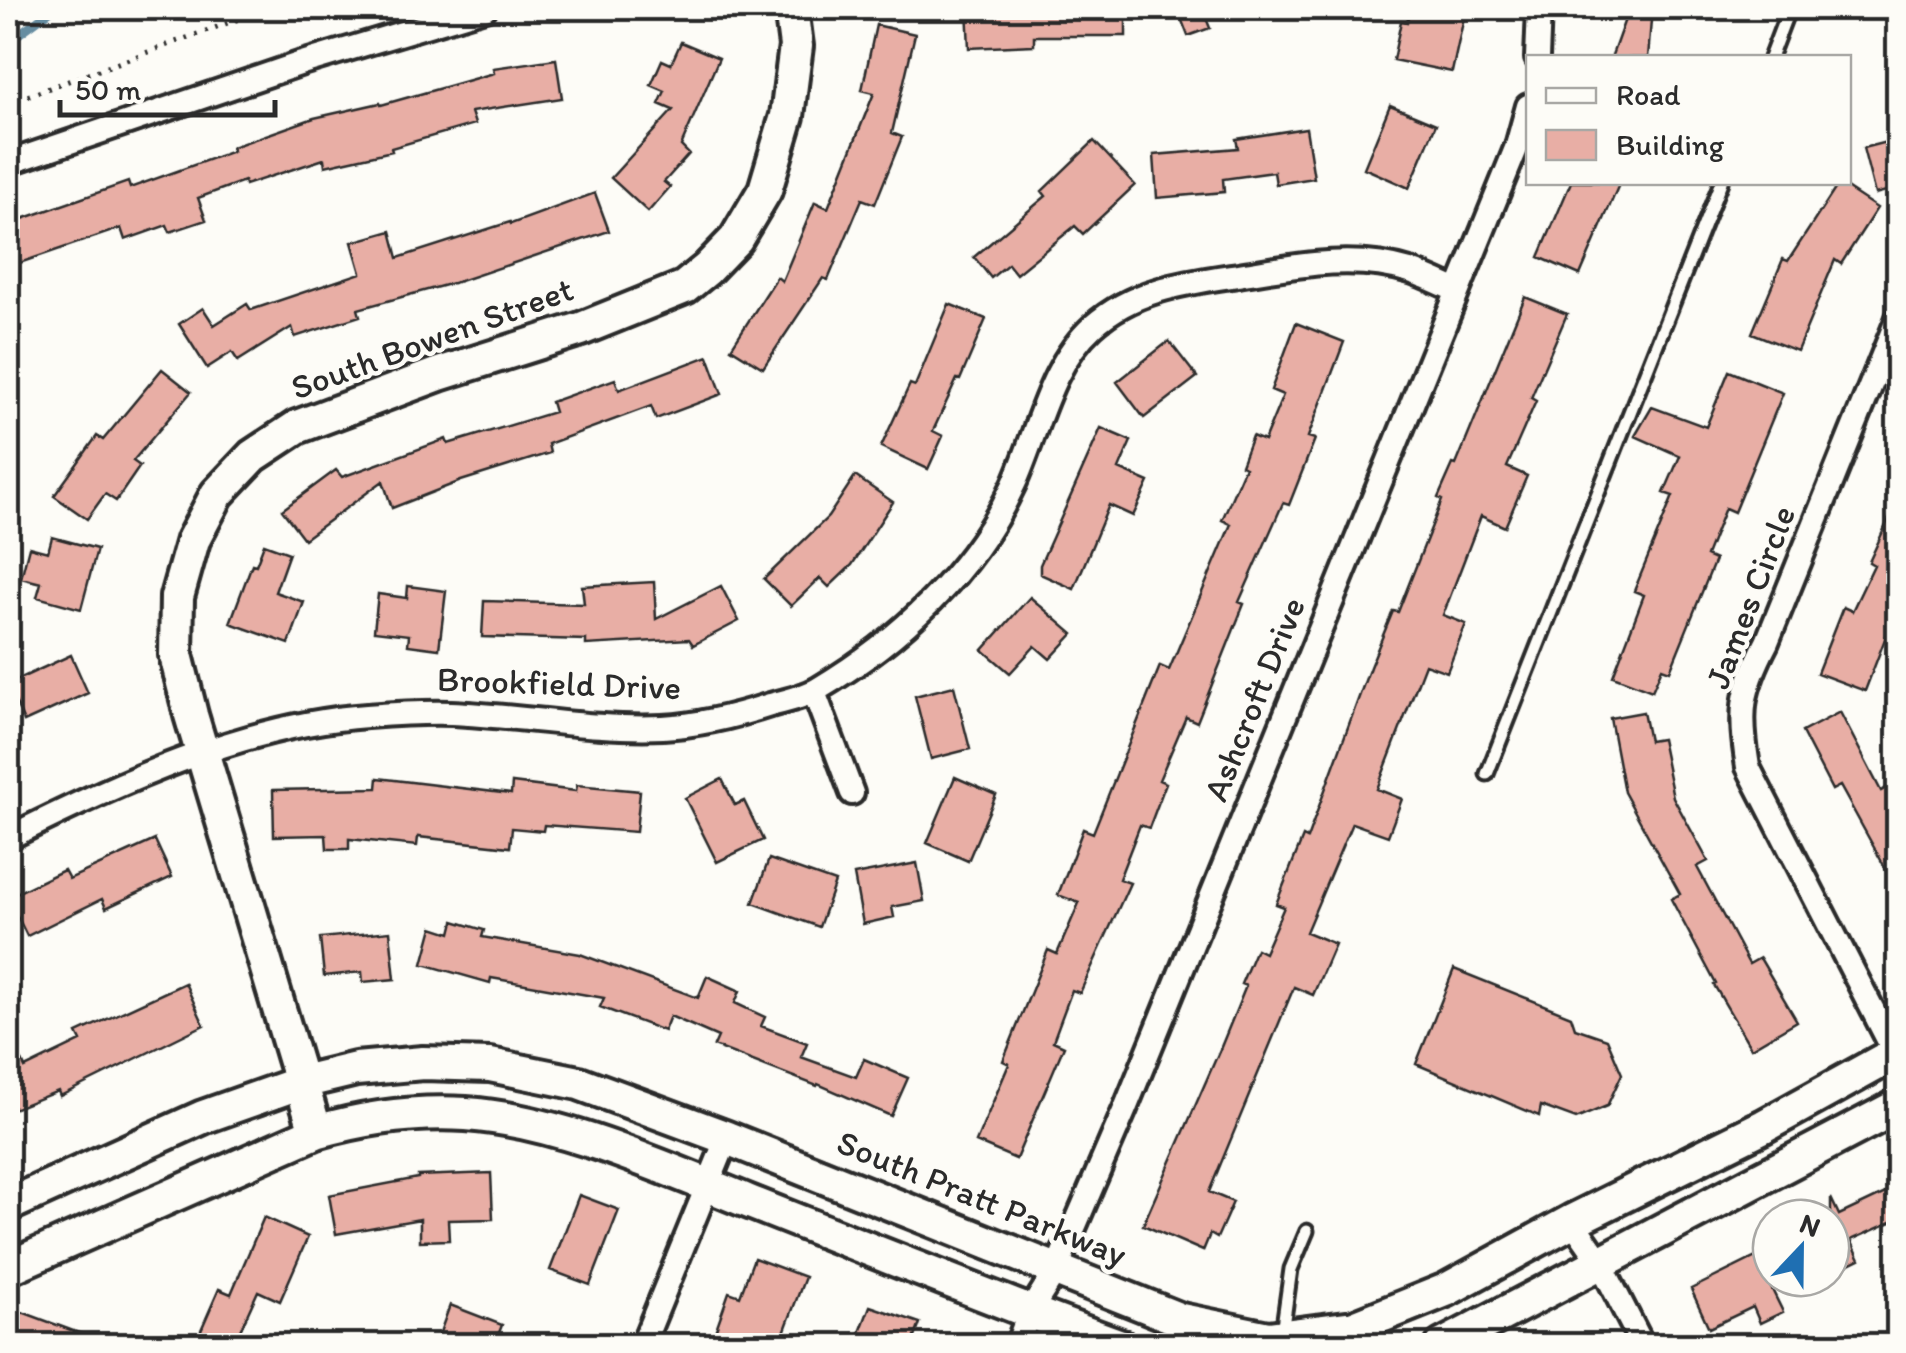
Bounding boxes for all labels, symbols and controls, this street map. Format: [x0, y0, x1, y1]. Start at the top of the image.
scale bar [60, 55, 275, 117]
legend [1526, 55, 1851, 185]
text: 50 m [75, 71, 141, 108]
text: Road [1616, 76, 1681, 113]
text: Building [1616, 126, 1725, 163]
street label: South Bowen Street [285, 267, 579, 409]
street label: James Circle [1696, 500, 1804, 694]
street label: Ashcroft Drive [1194, 591, 1314, 807]
street label: Brookfield Drive [436, 658, 682, 708]
street label: South Pratt Parkway [831, 1121, 1133, 1275]
north arrow [1751, 1198, 1851, 1298]
text: N [1795, 1206, 1825, 1244]

